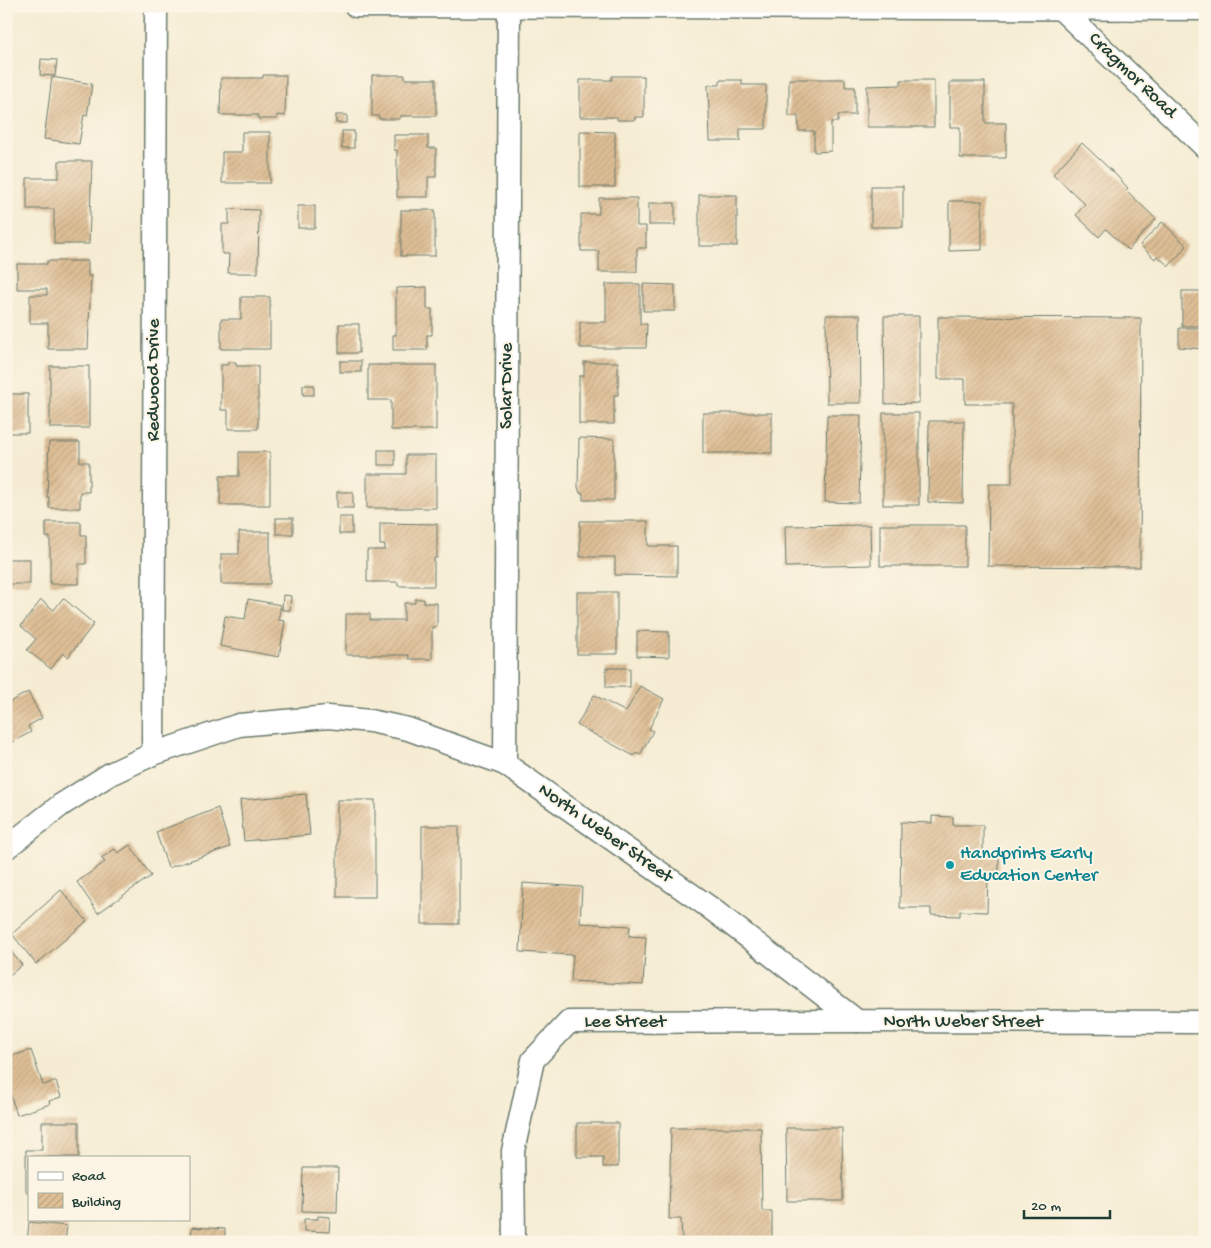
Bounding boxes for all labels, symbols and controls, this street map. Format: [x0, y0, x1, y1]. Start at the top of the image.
street label: Cragmor Road [1083, 28, 1182, 125]
street label: Redwood Drive [143, 319, 166, 441]
street label: Solar Drive [496, 343, 519, 429]
street label: North Weber Street [533, 779, 679, 890]
place label: Handprints Early Education Center [960, 843, 1100, 888]
marker: Handprints Early Education Center [944, 859, 956, 871]
street label: Lee Street [584, 1011, 668, 1034]
street label: North Weber Street [883, 1011, 1045, 1034]
legend [28, 1156, 190, 1220]
text: Road [72, 1168, 106, 1186]
scale bar [1024, 1188, 1110, 1220]
text: Building [71, 1194, 121, 1212]
text: 20 m [1031, 1198, 1061, 1216]

